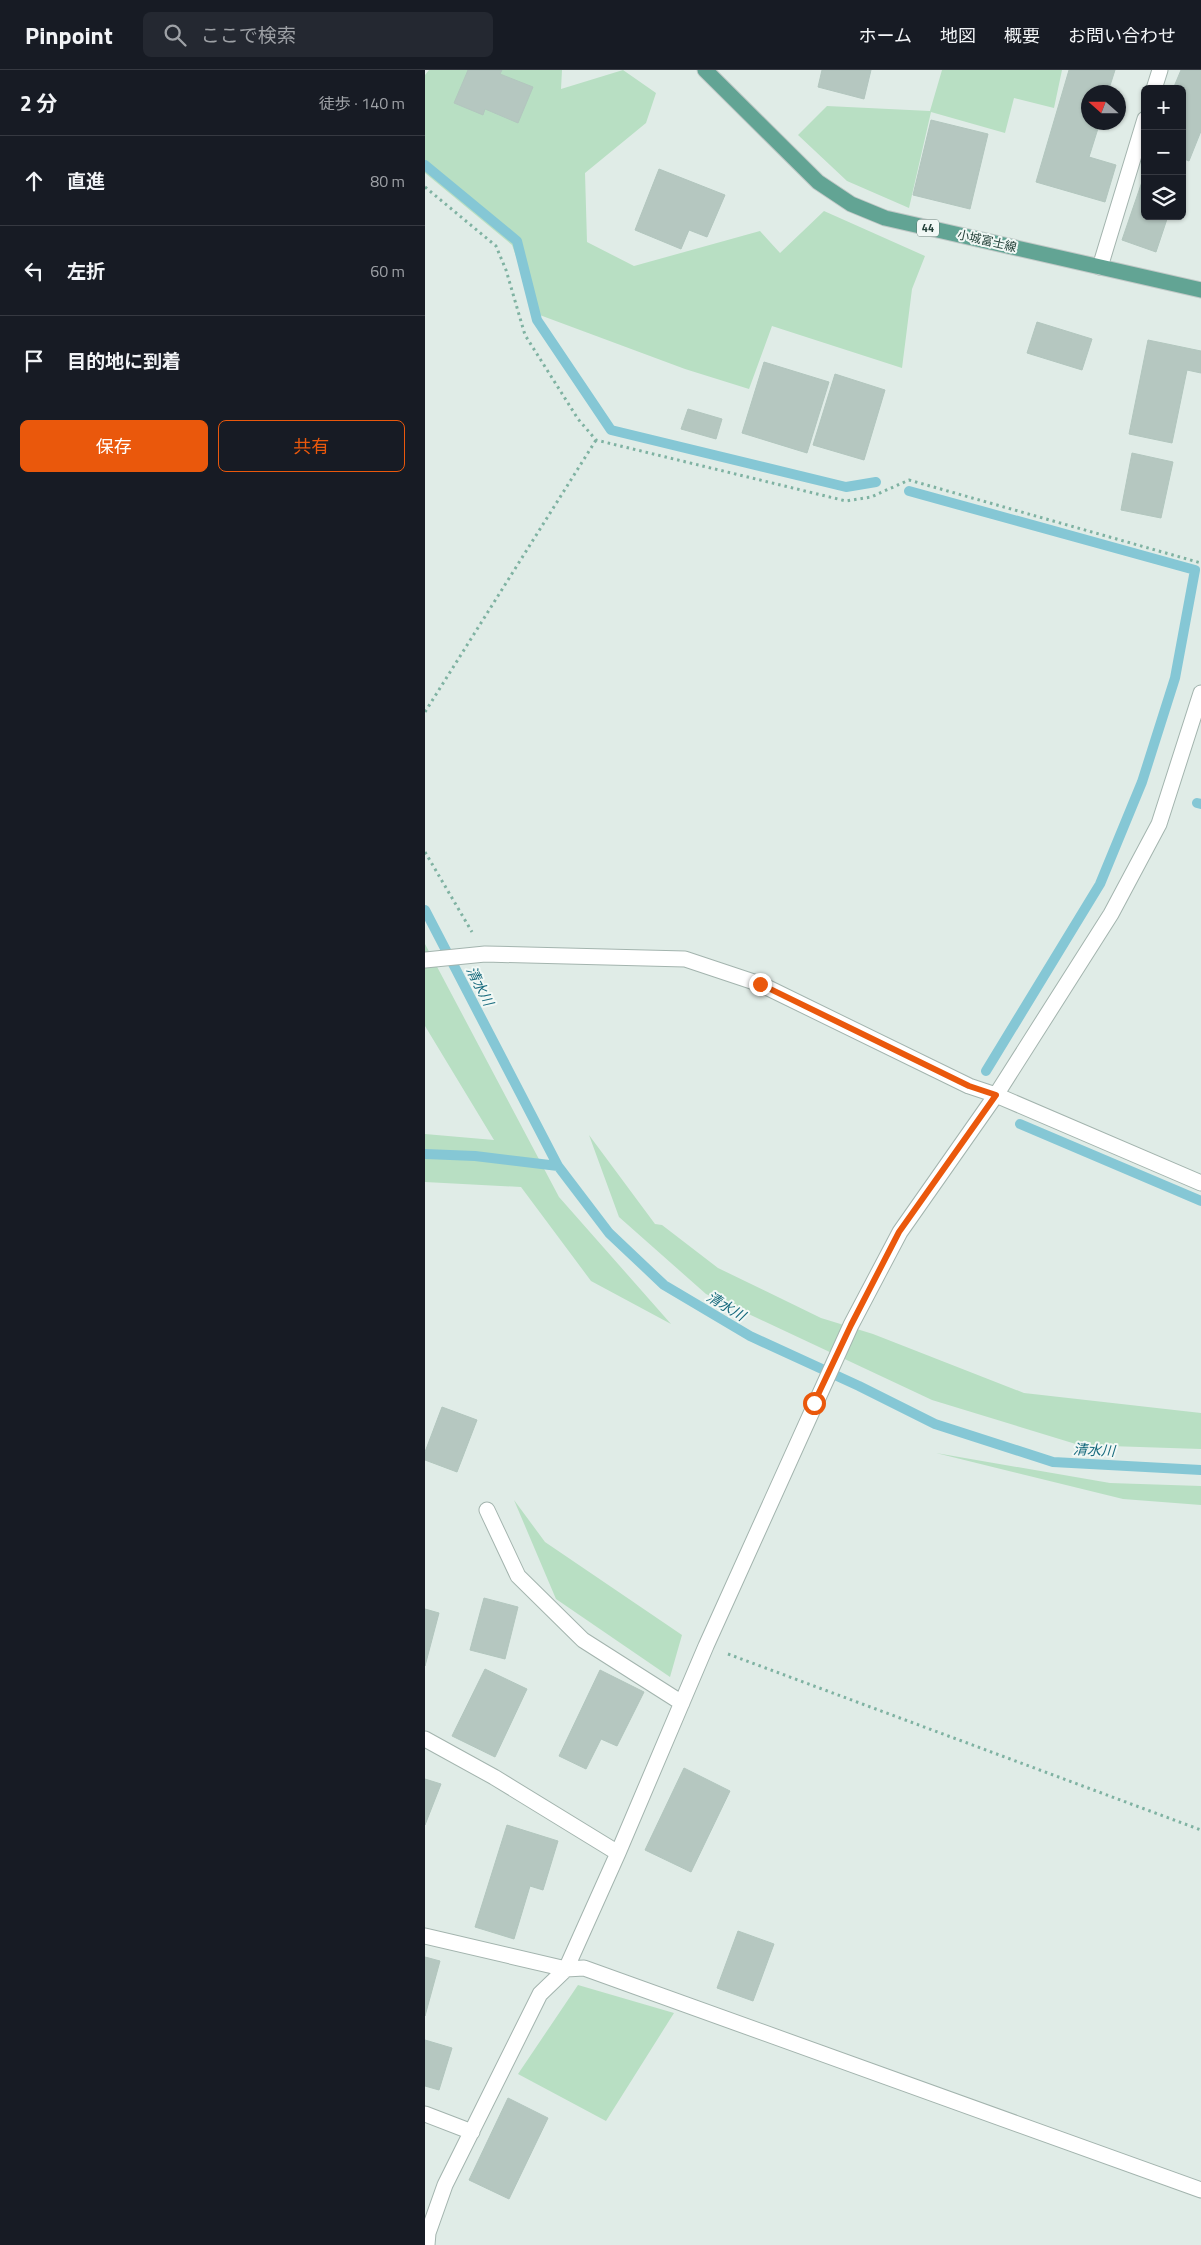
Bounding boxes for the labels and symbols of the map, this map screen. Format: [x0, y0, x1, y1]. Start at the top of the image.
north arrow [1081, 85, 1126, 130]
road number: 44 [917, 220, 939, 237]
street label: 小城富士線 [956, 225, 1018, 257]
water label: 清水川 [462, 962, 500, 1011]
route end [749, 973, 772, 996]
water label: 清水川 [703, 1286, 751, 1326]
route start [803, 1392, 826, 1415]
water label: 清水川 [1073, 1438, 1118, 1461]

